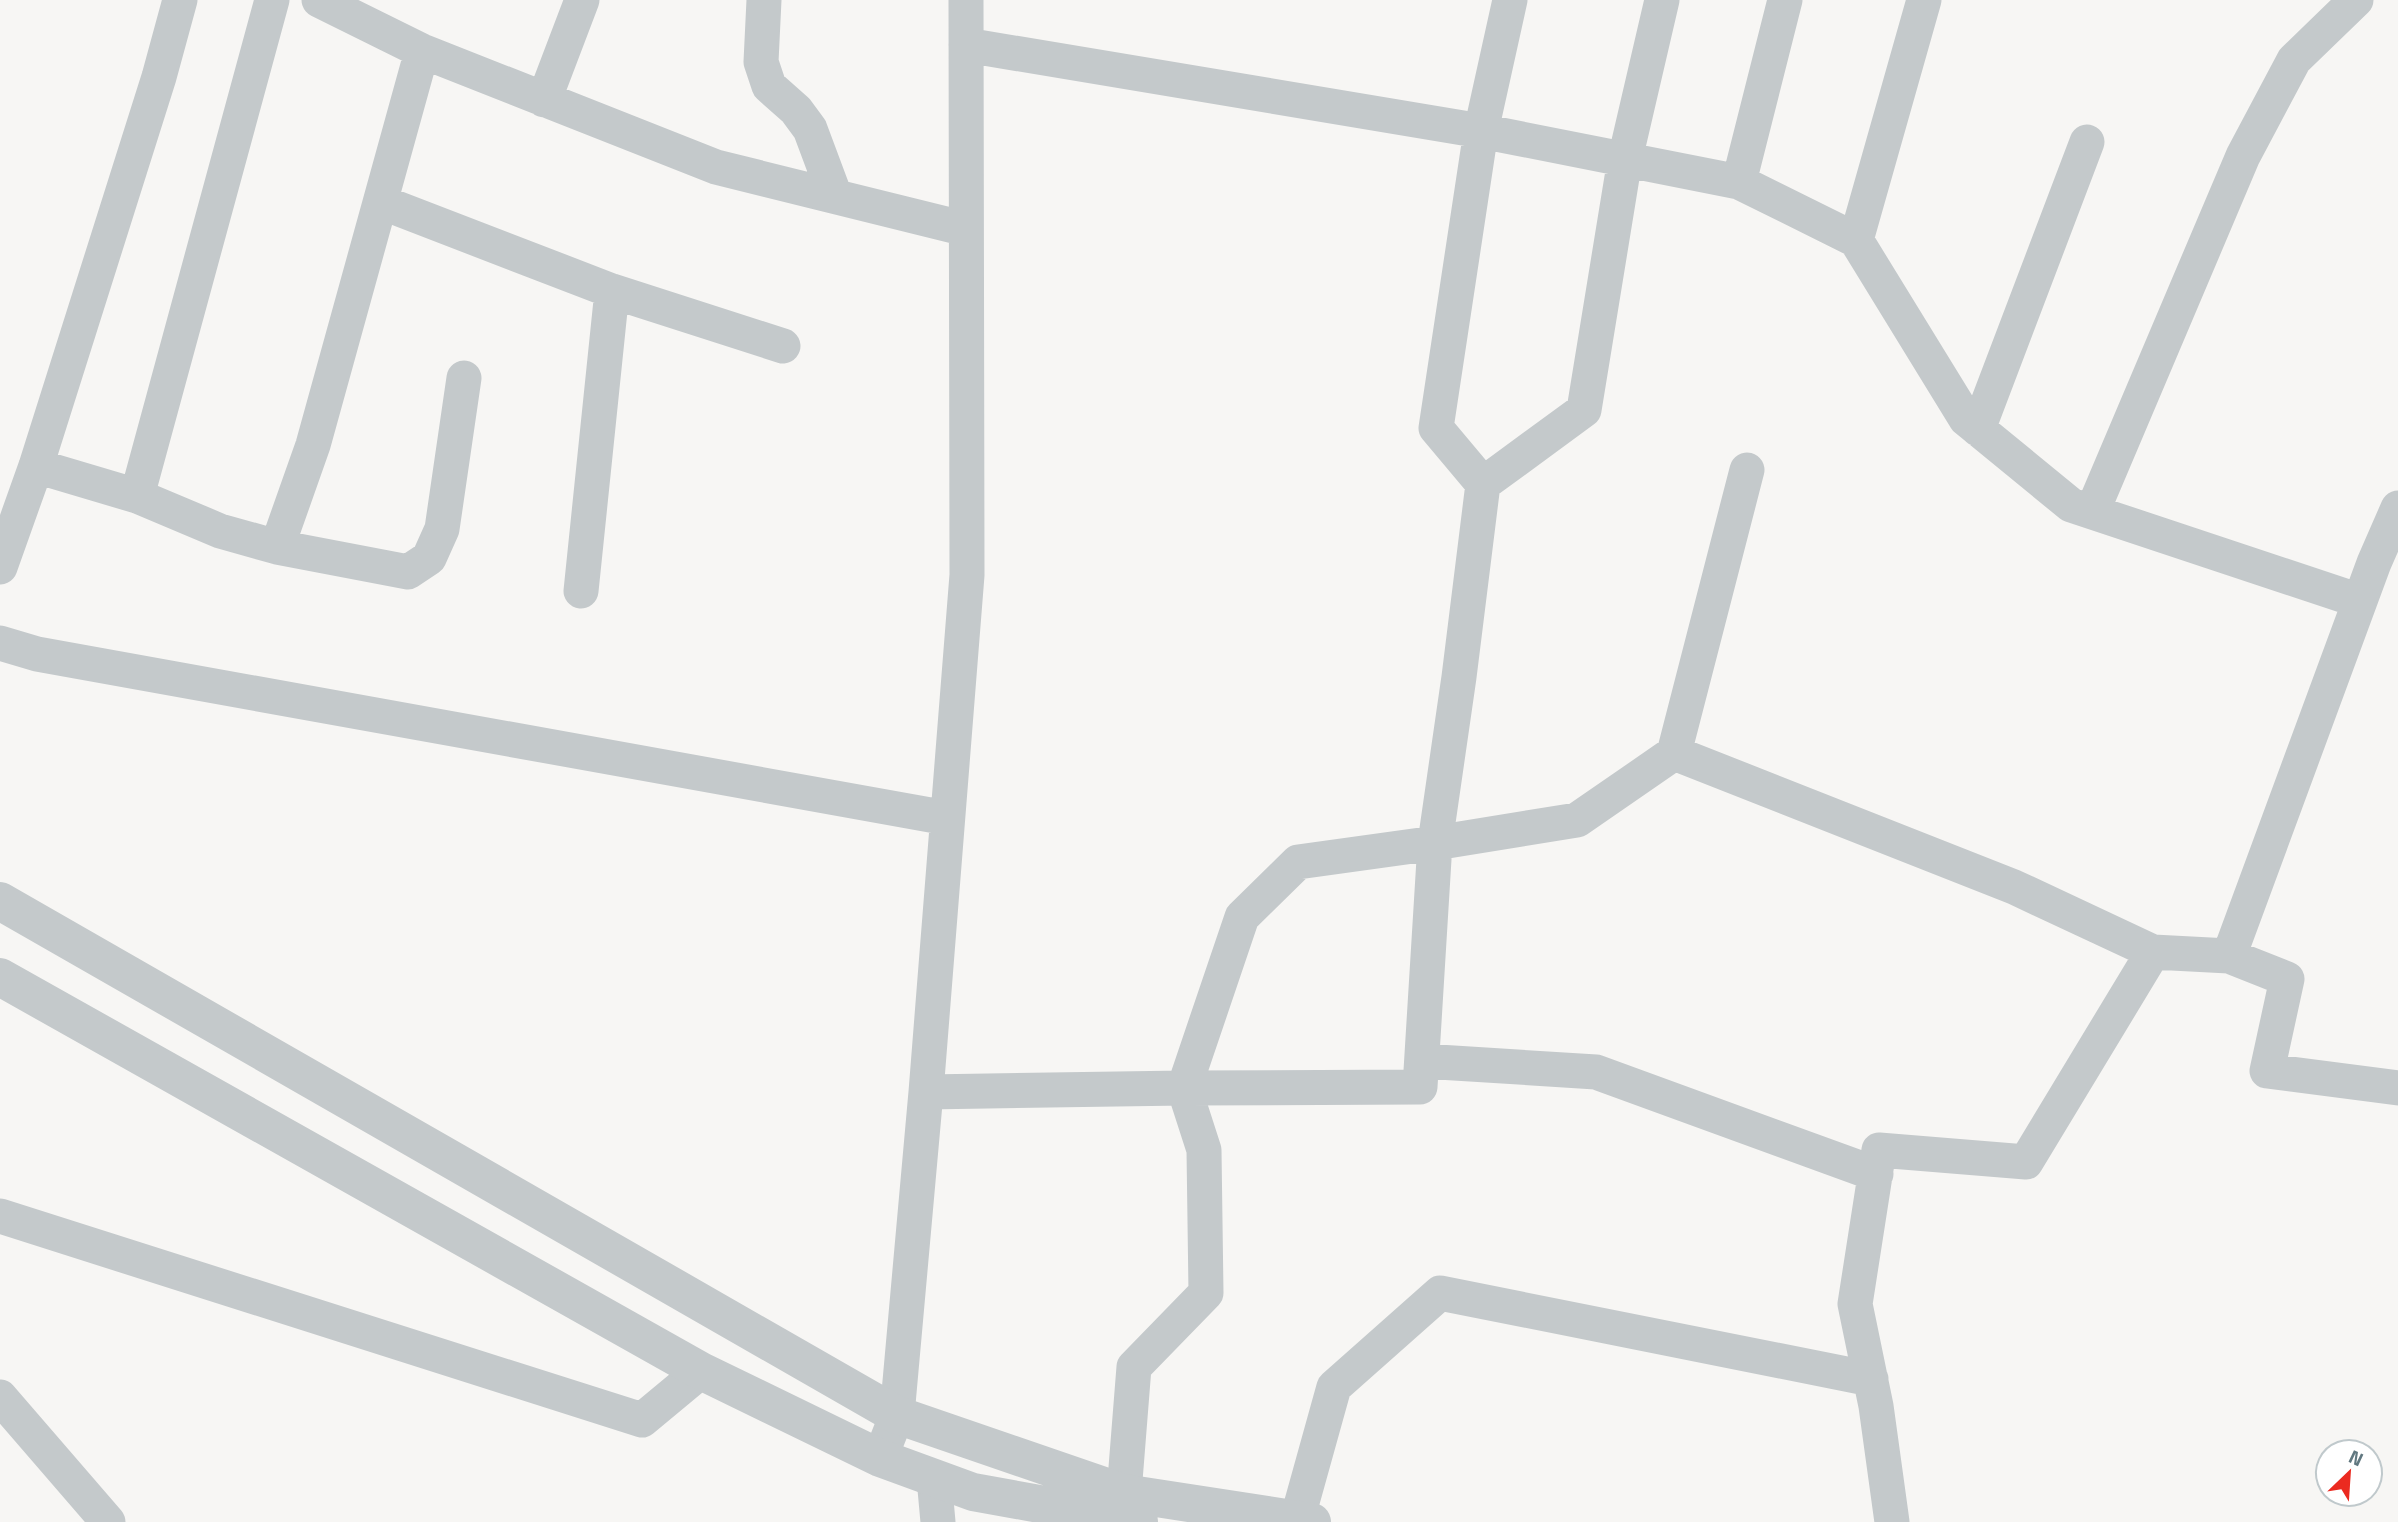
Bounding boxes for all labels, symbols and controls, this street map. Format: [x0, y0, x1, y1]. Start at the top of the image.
north arrow [2314, 1438, 2384, 1508]
text: N [2344, 1441, 2368, 1473]

